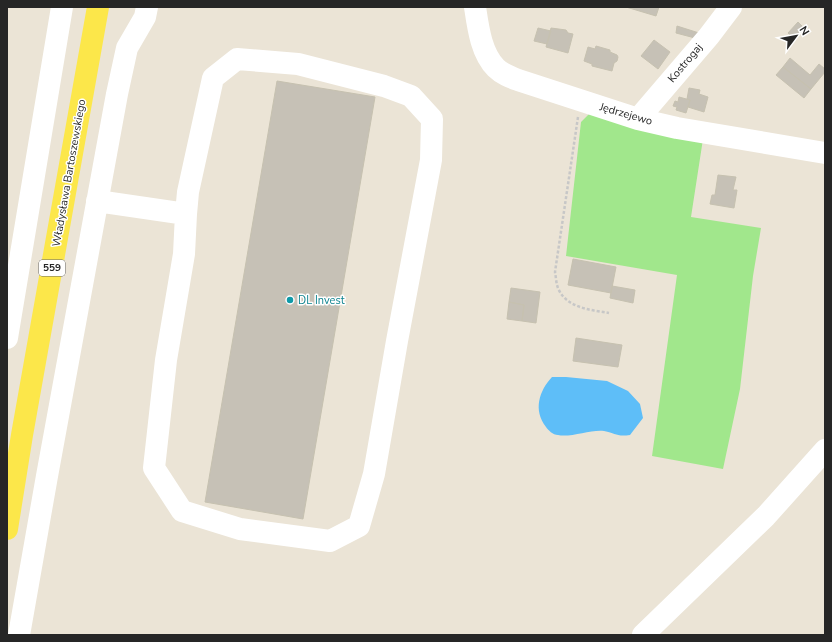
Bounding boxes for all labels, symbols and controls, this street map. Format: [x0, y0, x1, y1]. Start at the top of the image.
north arrow [776, 16, 816, 56]
text: N [796, 23, 813, 38]
street label: Kostrogaj [664, 40, 706, 86]
street label: Władysława Bartoszewskiego [49, 98, 89, 248]
street label: Jędrzejewo [597, 99, 654, 129]
road number: 559 [39, 260, 65, 276]
place label: DL Invest [298, 293, 345, 308]
marker: DL Invest [285, 295, 295, 305]

